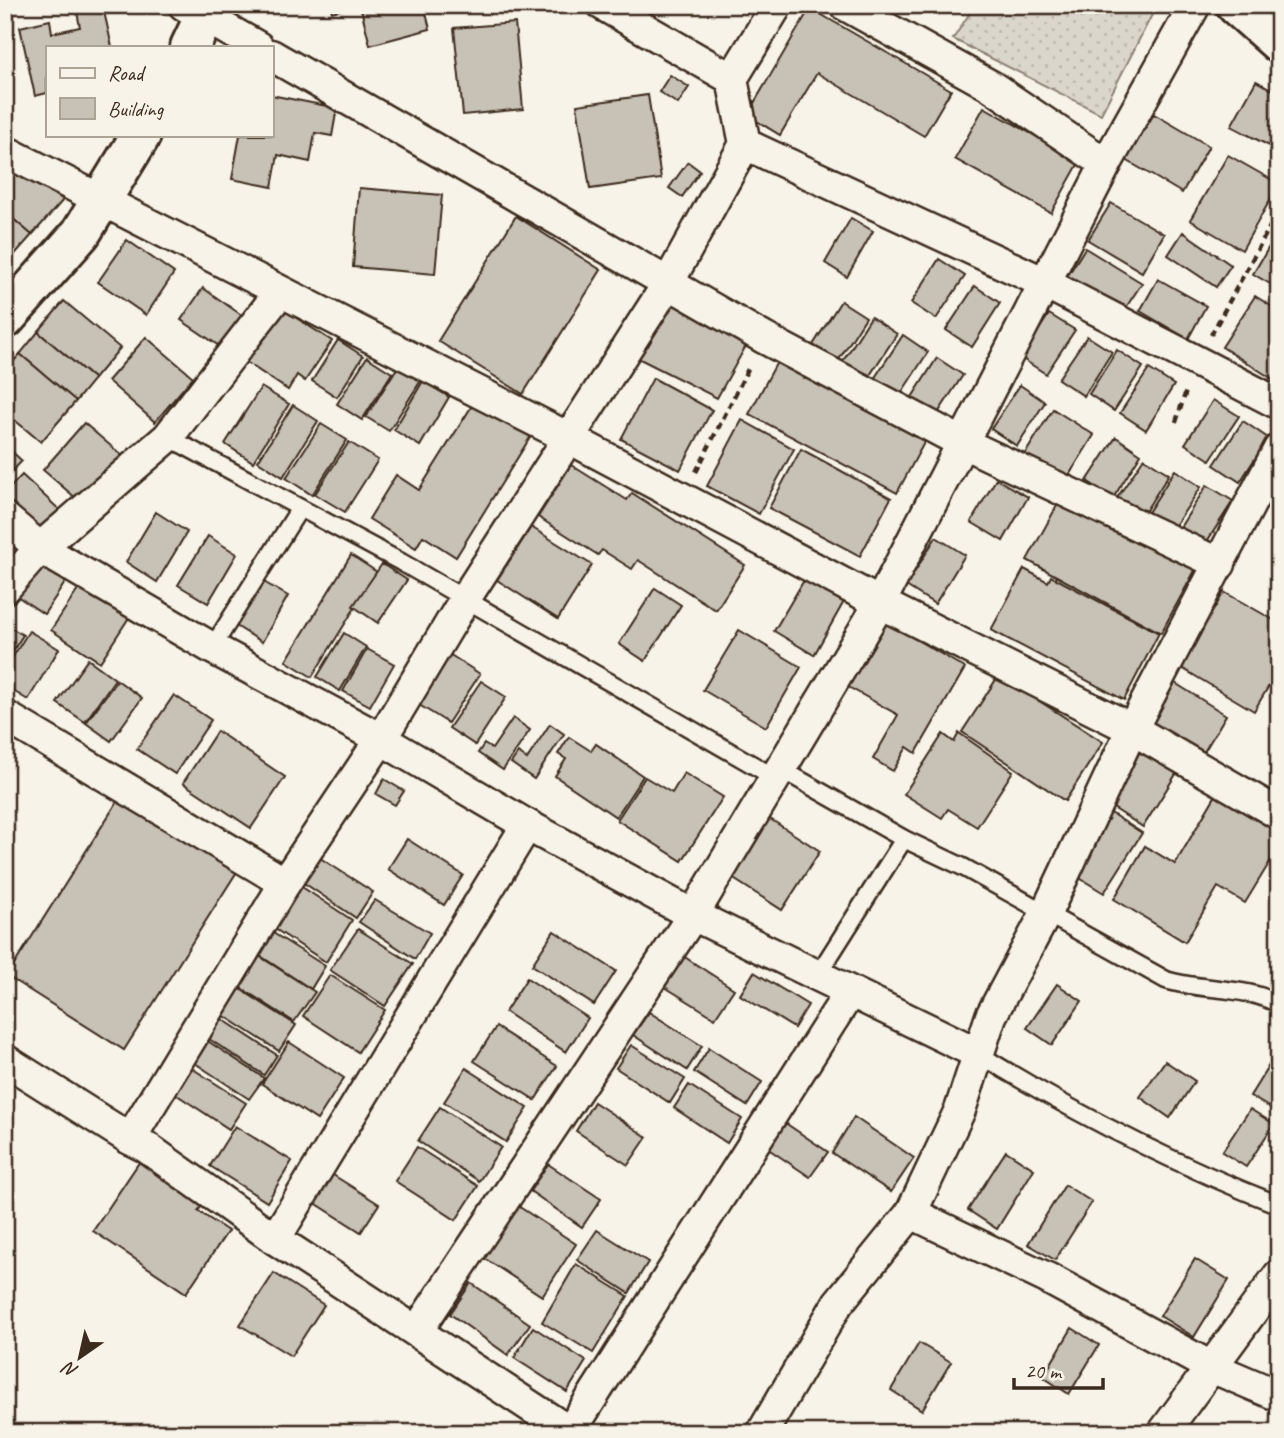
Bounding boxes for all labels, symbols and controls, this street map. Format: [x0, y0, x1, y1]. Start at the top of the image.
legend [46, 46, 273, 136]
text: Road [108, 60, 147, 86]
text: Building [108, 96, 165, 122]
north arrow [46, 1322, 116, 1392]
scale bar [1014, 1347, 1104, 1391]
text: N [57, 1355, 83, 1384]
text: 20 m [1025, 1358, 1063, 1384]

